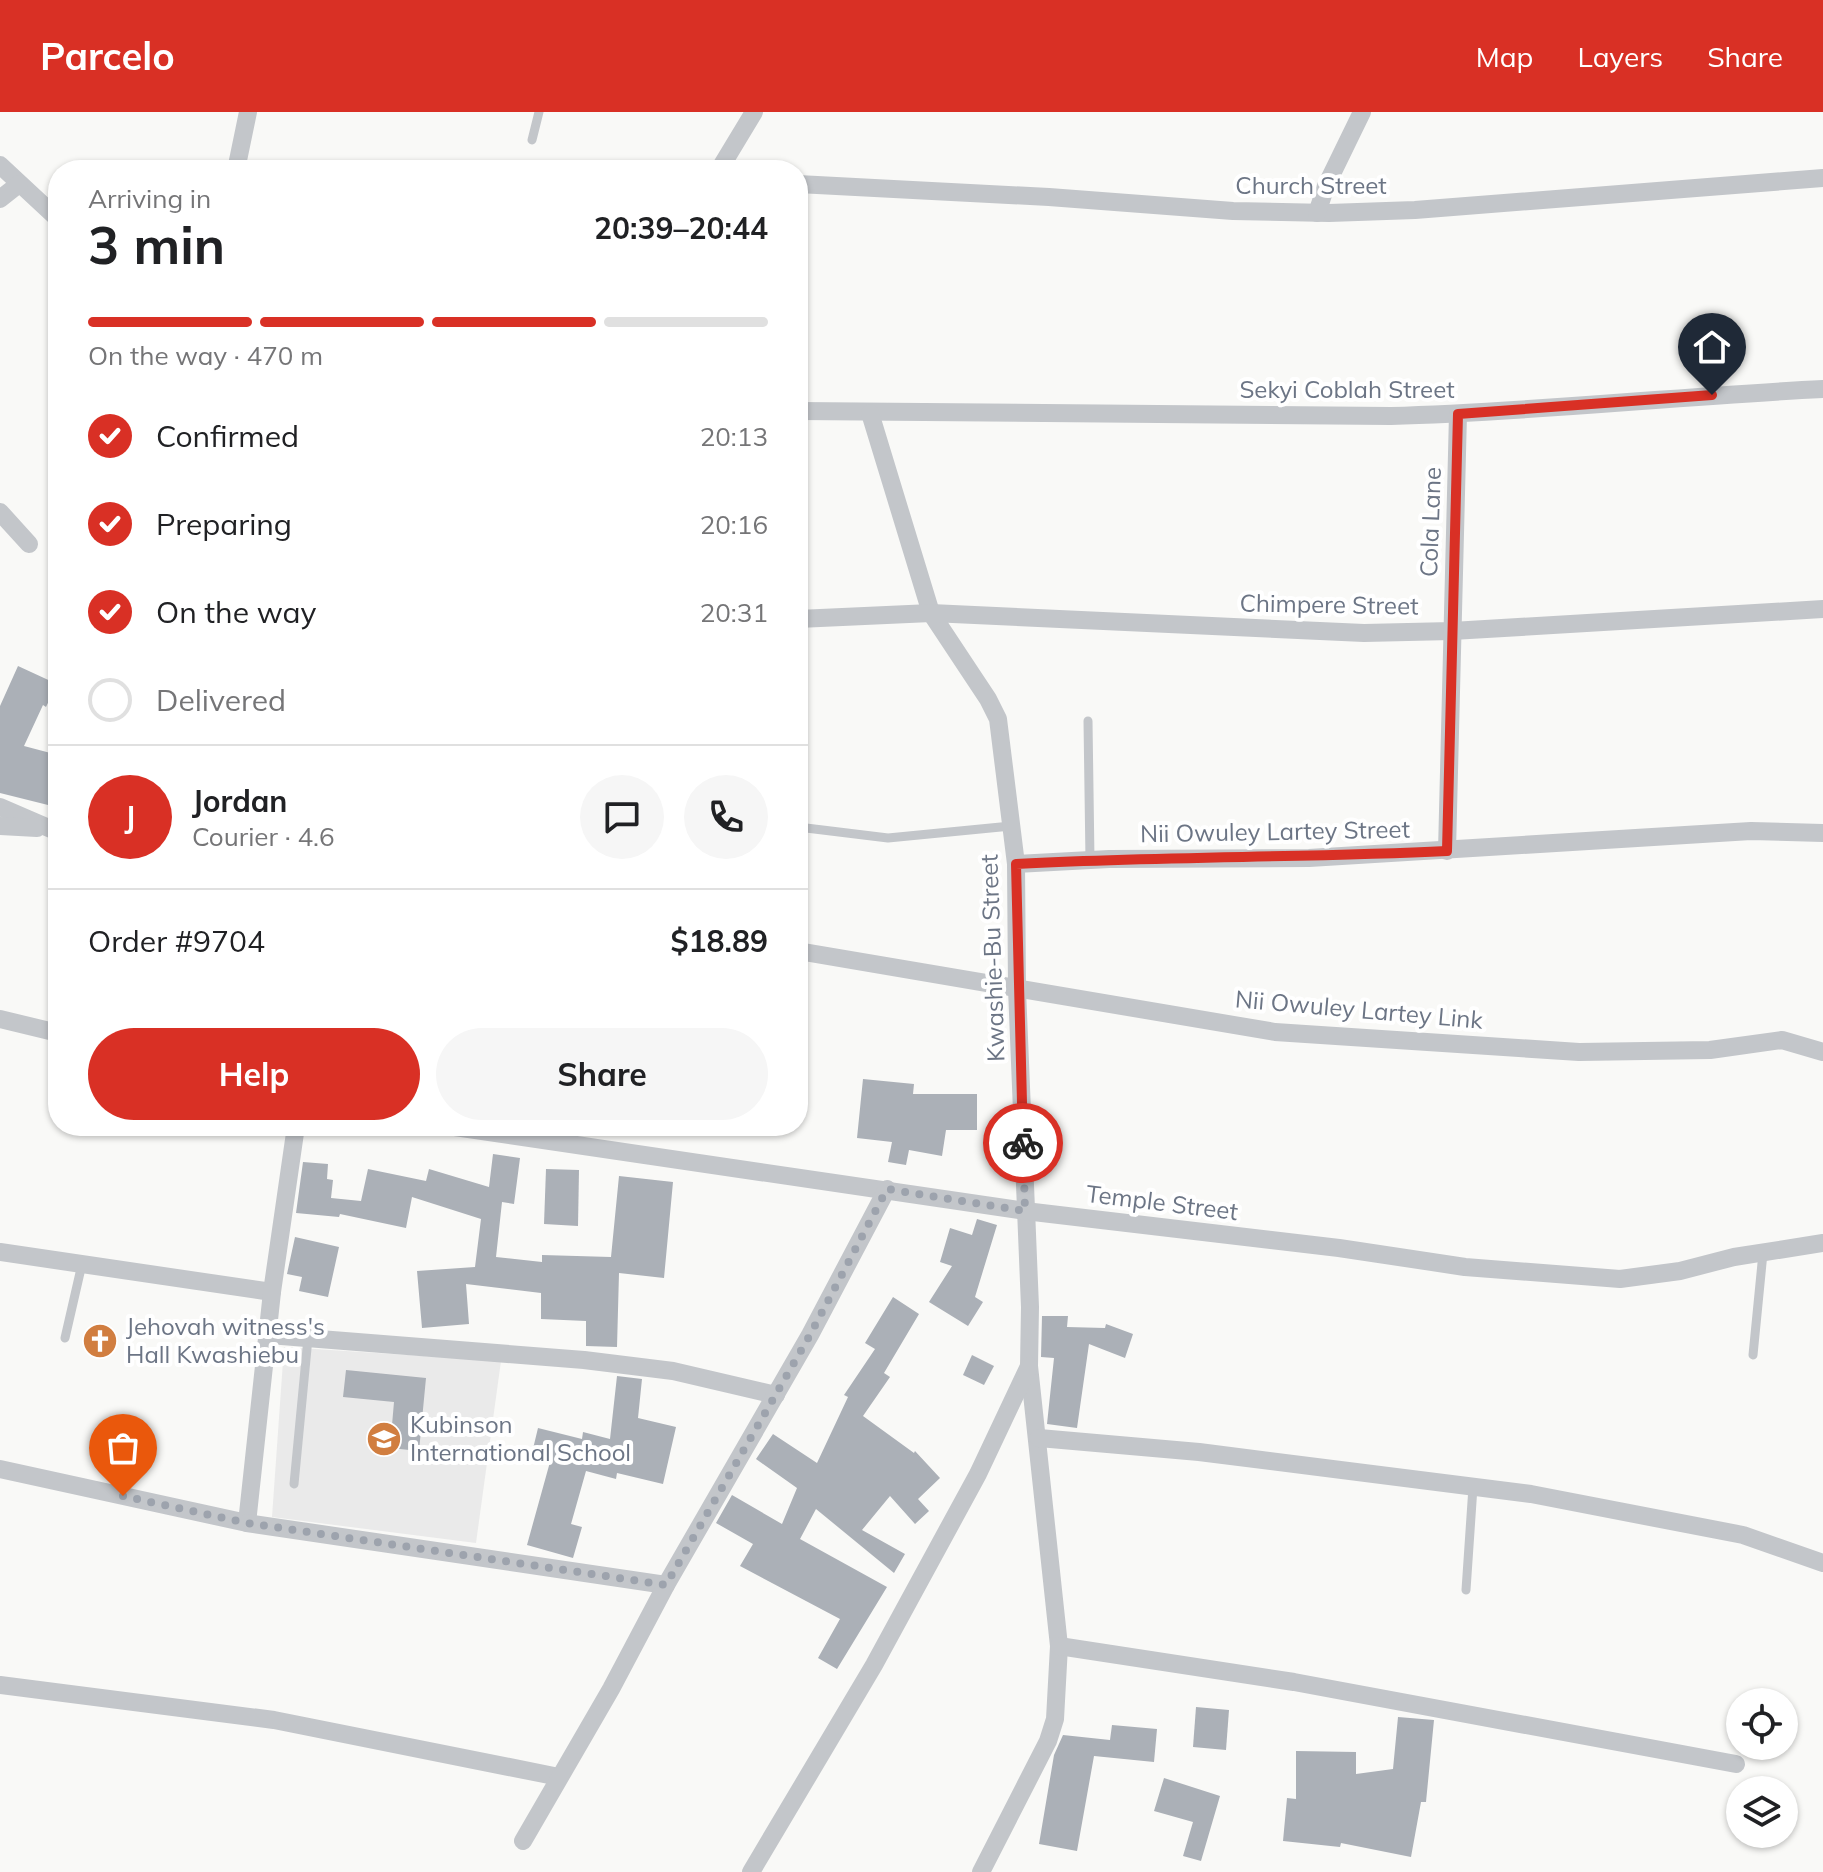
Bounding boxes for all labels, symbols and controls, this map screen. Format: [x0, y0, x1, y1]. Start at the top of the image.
text: Parcelo [40, 32, 175, 80]
text: Map [1476, 39, 1533, 74]
text: Layers [1577, 39, 1663, 74]
text: Share [1707, 39, 1783, 74]
street label: Church Street [1235, 170, 1387, 200]
text: Arriving in [88, 182, 211, 215]
text: 20:39–20:44 [594, 209, 768, 247]
text: 3 min [88, 212, 225, 277]
pin [1678, 313, 1746, 395]
icon: home [1690, 325, 1734, 369]
text: On the way · 470 m [88, 339, 323, 372]
street label: Sekyi Coblah Street [1239, 374, 1455, 404]
icon: check [88, 414, 132, 458]
text: Confirmed [156, 417, 299, 455]
text: 20:13 [700, 420, 768, 453]
street label: Cola Lane [1413, 466, 1447, 578]
icon: check [88, 502, 132, 546]
text: Preparing [156, 505, 292, 543]
text: 20:16 [700, 508, 768, 541]
street label: Chimpere Street [1239, 587, 1419, 621]
icon: check [88, 590, 132, 634]
text: On the way [156, 593, 316, 631]
text: 20:31 [700, 596, 768, 629]
text: Delivered [156, 681, 286, 719]
button: chat [580, 775, 664, 859]
button: phone [684, 775, 768, 859]
text: Jordan [192, 782, 287, 820]
text: J [125, 798, 135, 836]
street label: Nii Owuley Lartey Street [1140, 814, 1410, 848]
text: Courier · 4.6 [192, 820, 335, 853]
street label: Kwashie-Bu Street [973, 854, 1011, 1062]
text: Order #9704 [88, 922, 265, 960]
text: $18.89 [671, 922, 768, 960]
street label: Nii Owuley Lartey Link [1234, 983, 1485, 1035]
button: Help [88, 1028, 420, 1120]
button: Share [436, 1028, 768, 1120]
courier [983, 1103, 1063, 1183]
icon: bike [1001, 1121, 1045, 1165]
street label: Temple Street [1085, 1178, 1240, 1226]
place label: Jehovah witness's Hall Kwashiebu [126, 1311, 325, 1369]
church icon: Jehovah witness's Hall Kwashiebu [81, 1322, 119, 1360]
place label: Kubinson International School [410, 1409, 631, 1467]
pin [89, 1414, 157, 1496]
school or university icon: Kubinson International School [365, 1420, 403, 1458]
icon: bag [101, 1426, 145, 1470]
map controls [1726, 1688, 1798, 1848]
button: locate [1726, 1688, 1798, 1760]
button: layers [1726, 1776, 1798, 1848]

